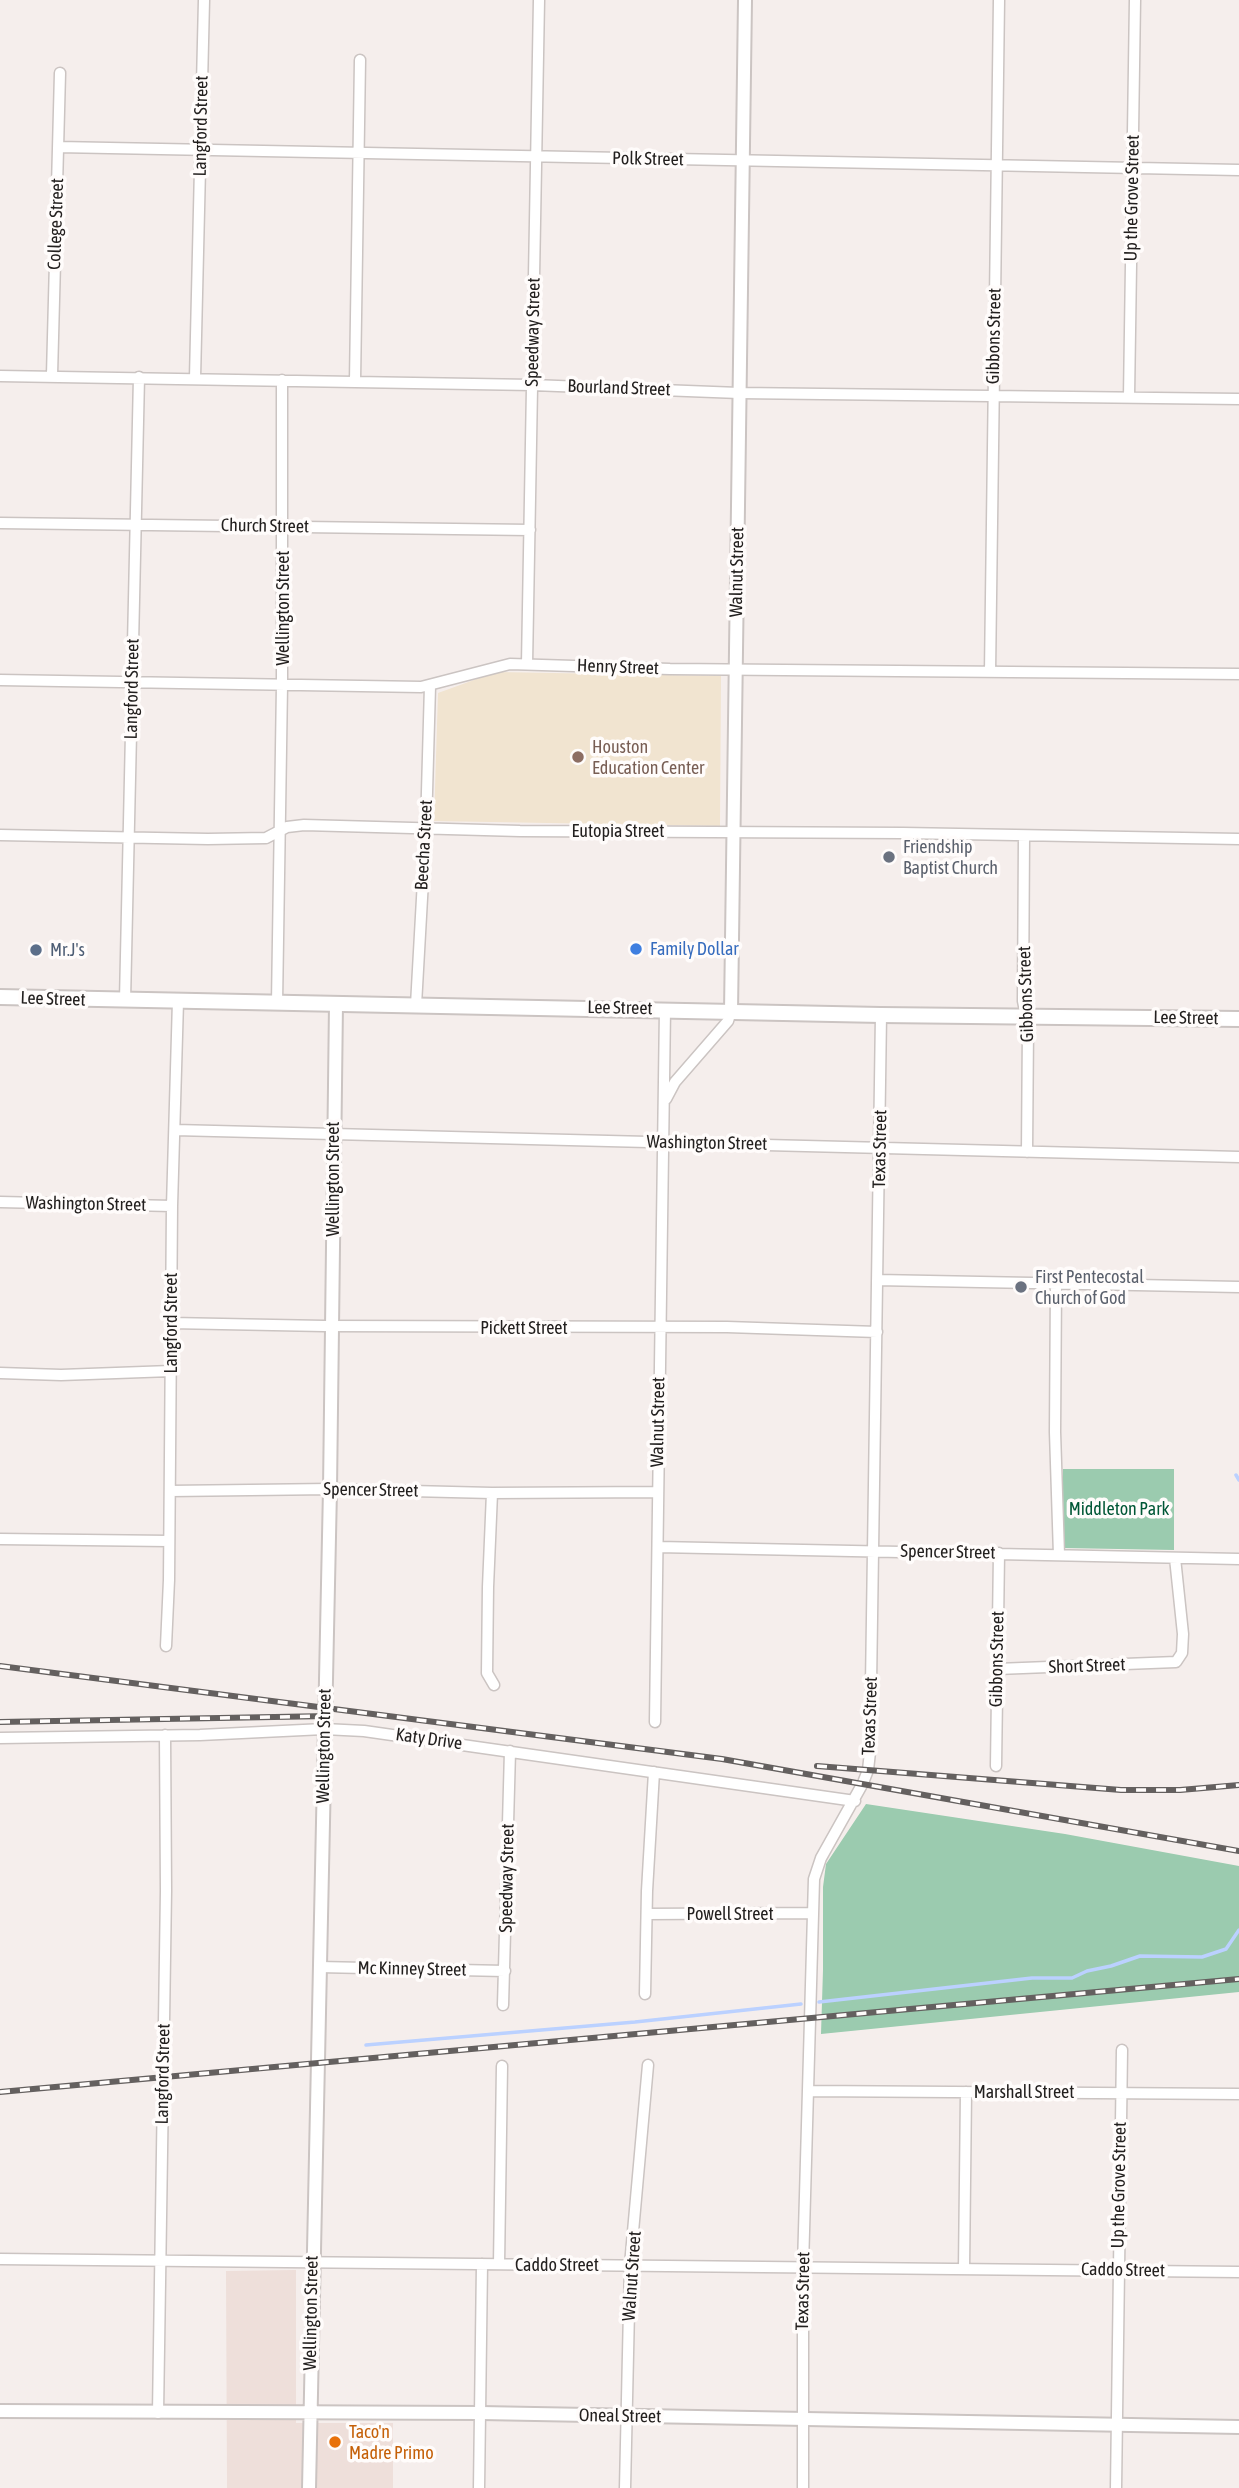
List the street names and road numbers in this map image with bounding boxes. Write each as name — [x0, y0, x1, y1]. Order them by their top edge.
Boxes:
street label: Langford Street — [189, 75, 213, 177]
street label: Up the Grove Street — [1120, 134, 1144, 262]
street label: Polk Street — [612, 148, 684, 170]
street label: College Street — [44, 178, 68, 270]
street label: Speedway Street — [521, 277, 545, 387]
street label: Gibbons Street — [982, 288, 1006, 384]
street label: Bourland Street — [567, 375, 671, 401]
street label: Church Street — [221, 514, 309, 538]
street label: Walnut Street — [725, 527, 749, 617]
street label: Wellington Street — [272, 551, 294, 665]
street label: Langford Street — [120, 638, 144, 740]
street label: Henry Street — [577, 655, 659, 679]
street label: Beecha Street — [411, 799, 437, 891]
street label: Eutopia Street — [572, 820, 664, 842]
street label: Gibbons Street — [1014, 946, 1038, 1042]
street label: Lee Street — [20, 987, 86, 1011]
street label: Lee Street — [587, 997, 653, 1019]
street label: Lee Street — [1153, 1007, 1219, 1029]
street label: Texas Street — [869, 1109, 891, 1189]
street label: Wellington Street — [322, 1122, 344, 1236]
street label: Washington Street — [646, 1131, 768, 1155]
street label: Washington Street — [25, 1192, 147, 1216]
street label: Langford Street — [160, 1272, 182, 1374]
street label: Pickett Street — [480, 1317, 568, 1339]
street label: Walnut Street — [646, 1377, 670, 1467]
street label: Spencer Street — [323, 1478, 419, 1502]
street label: Spencer Street — [900, 1540, 996, 1564]
street label: Gibbons Street — [985, 1611, 1009, 1707]
street label: Short Street — [1048, 1654, 1126, 1678]
street label: Texas Street — [858, 1676, 882, 1756]
street label: Wellington Street — [312, 1688, 336, 1804]
street label: Katy Drive — [394, 1724, 464, 1754]
street label: Speedway Street — [495, 1823, 519, 1933]
street label: Powell Street — [686, 1903, 774, 1925]
street label: Mc Kinney Street — [357, 1957, 467, 1981]
street label: Langford Street — [151, 2023, 175, 2125]
street label: Marshall Street — [974, 2081, 1074, 2103]
street label: Up the Grove Street — [1107, 2121, 1131, 2249]
street label: Walnut Street — [618, 2230, 646, 2322]
street label: Texas Street — [792, 2251, 814, 2331]
street label: Caddo Street — [515, 2254, 599, 2276]
street label: Wellington Street — [299, 2255, 323, 2371]
street label: Caddo Street — [1081, 2258, 1165, 2282]
street label: Oneal Street — [579, 2404, 661, 2428]

